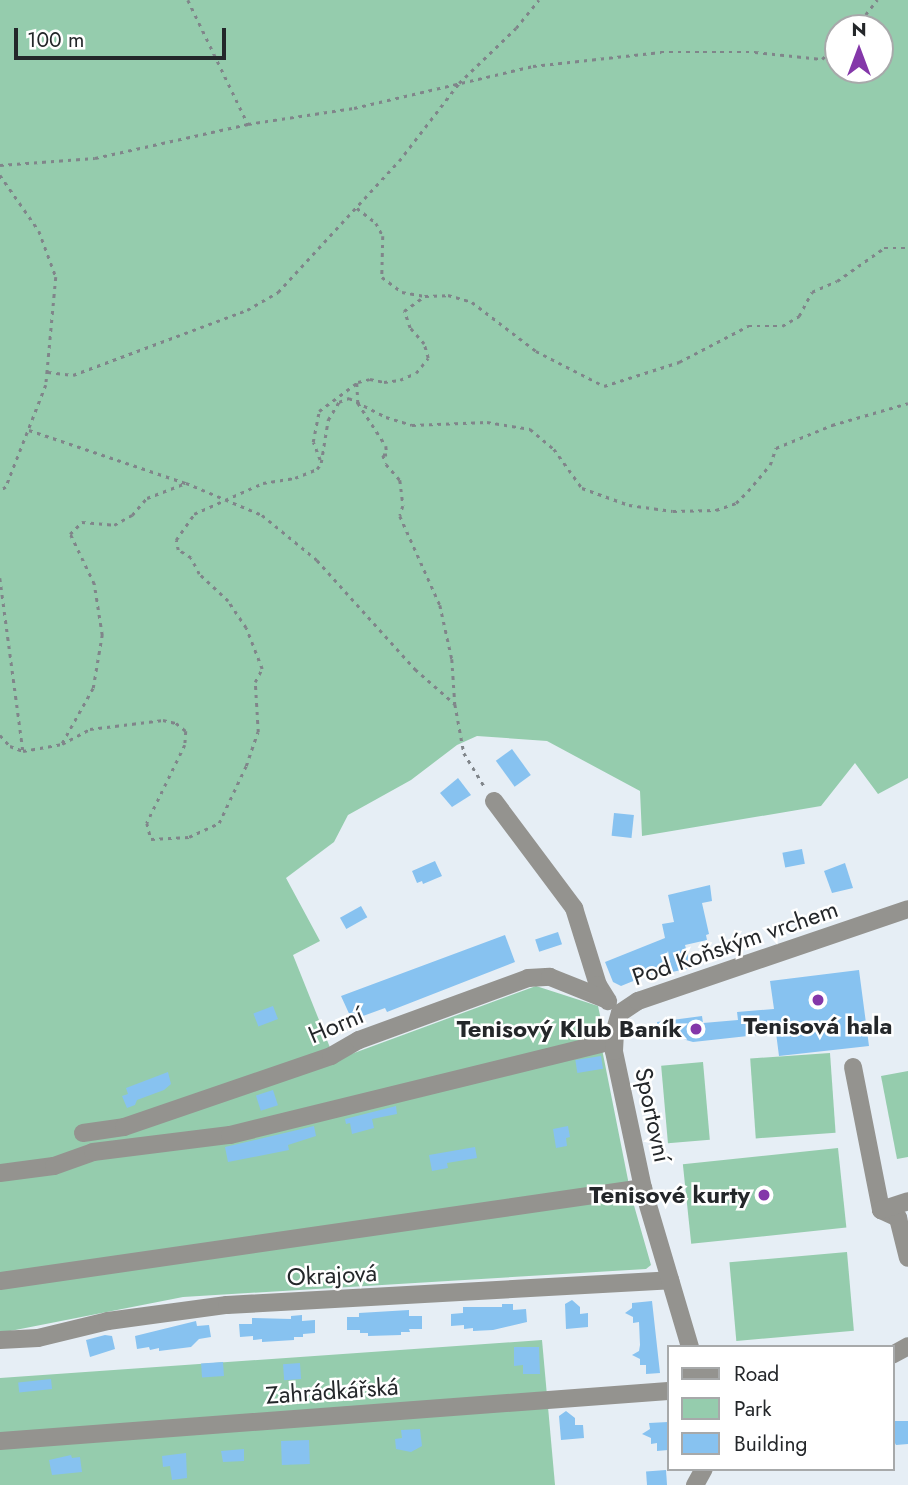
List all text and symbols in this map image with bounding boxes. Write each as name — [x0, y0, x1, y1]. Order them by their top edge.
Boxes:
scale bar — [18, 14, 229, 58]
north arrow — [824, 14, 894, 84]
text: N — [851, 16, 867, 43]
text: 100 m — [27, 25, 84, 55]
street label: Pod Koňským vrchem — [628, 894, 842, 992]
marker: Tenisová hala — [810, 992, 826, 1008]
street label: Horní — [304, 1001, 368, 1049]
place label: Tenisová hala — [744, 1012, 892, 1040]
place label: Tenisový Klub Baník — [457, 1015, 682, 1043]
marker: Tenisový Klub Baník — [688, 1021, 704, 1037]
street label: Sportovní — [629, 1065, 677, 1165]
place label: Tenisové kurty — [589, 1181, 750, 1209]
marker: Tenisové kurty — [756, 1187, 772, 1203]
street label: Okrajová — [286, 1258, 378, 1292]
legend — [666, 1345, 894, 1471]
text: Road — [734, 1359, 779, 1389]
street label: Zahrádkářská — [265, 1372, 399, 1410]
text: Park — [734, 1394, 771, 1424]
text: Building — [734, 1429, 807, 1459]

